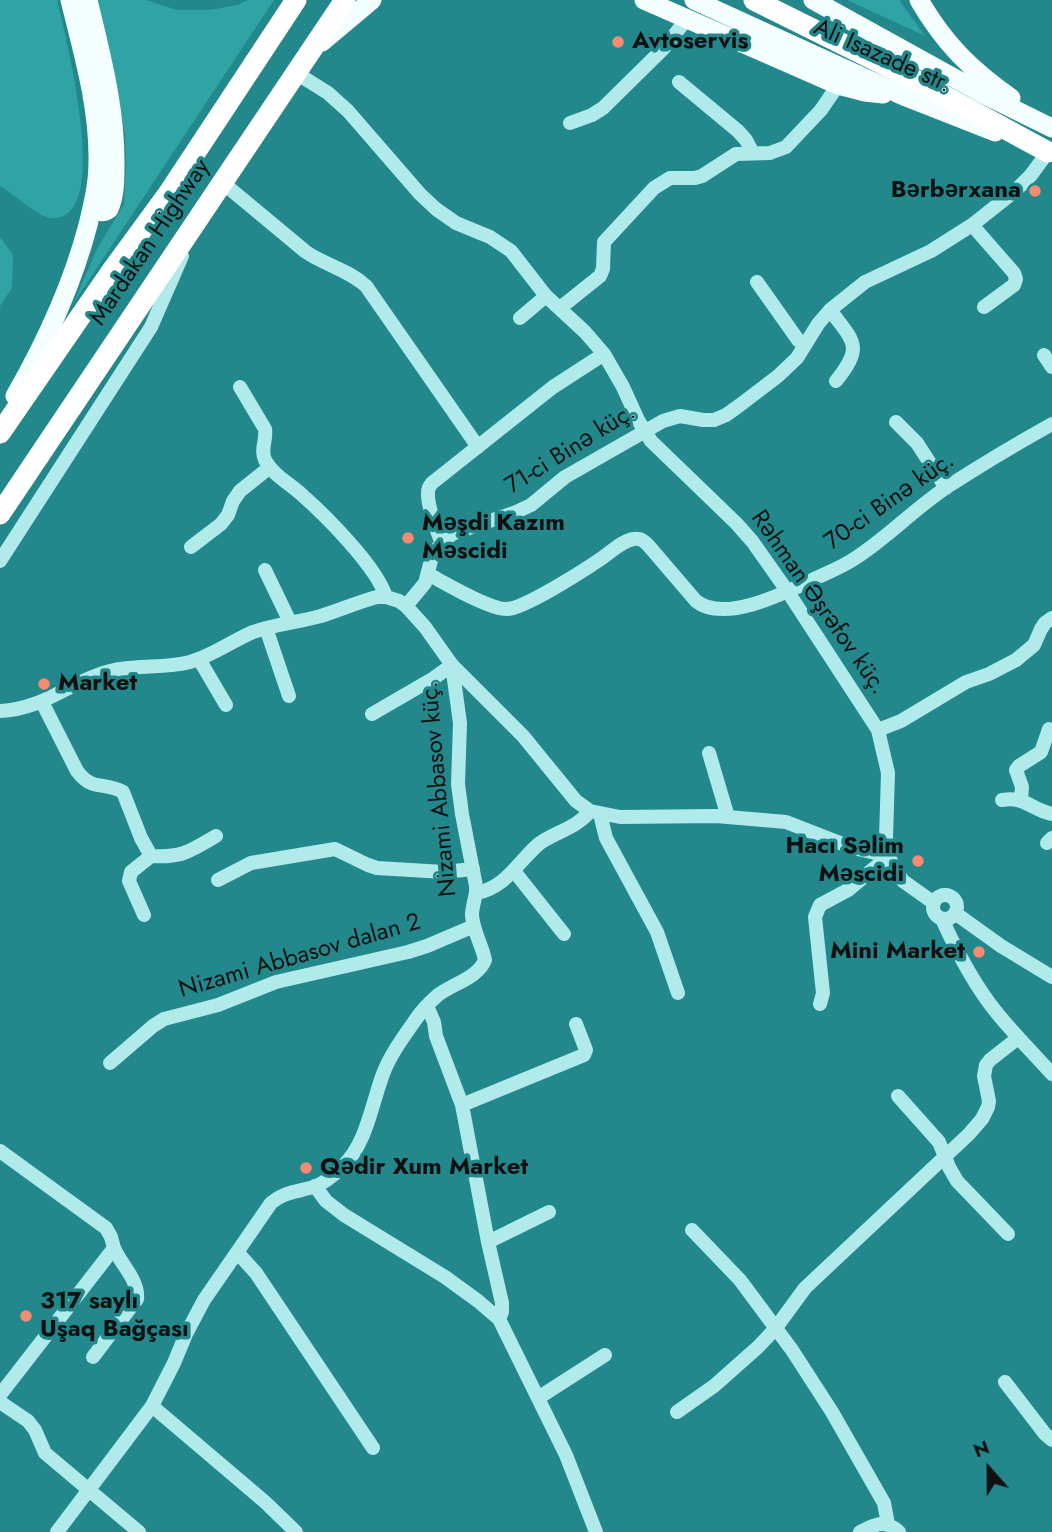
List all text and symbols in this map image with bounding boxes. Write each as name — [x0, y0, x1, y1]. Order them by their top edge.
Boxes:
street label: Ali Isazade str. — [809, 14, 955, 100]
place label: Avtoservis — [632, 28, 748, 56]
marker: Avtoservis — [610, 34, 626, 50]
street label: Mardakan Highway — [85, 154, 217, 332]
place label: Bərbərxana — [891, 177, 1021, 205]
marker: Bərbərxana — [1027, 183, 1043, 199]
street label: 71-ci Binə küç. — [501, 399, 641, 501]
street label: 70-ci Binə küç. — [820, 447, 960, 557]
street label: Rəhman Əşrəfov küç. — [744, 505, 892, 701]
place label: Məşdi Kazım Məscidi — [422, 510, 565, 566]
marker: Məşdi Kazım Məscidi — [400, 530, 416, 546]
place label: Market — [58, 670, 137, 698]
marker: Market — [36, 676, 52, 692]
street label: Nizami Abbasov küç. — [416, 680, 464, 898]
place label: Hacı Səlim Məscidi — [785, 833, 904, 889]
marker: Hacı Səlim Məscidi — [910, 853, 926, 869]
street label: Nizami Abbasov dalan 2 — [176, 909, 424, 1005]
place label: Mini Market — [830, 938, 965, 966]
marker: Mini Market — [971, 944, 987, 960]
place label: Qədir Xum Market — [320, 1154, 528, 1182]
marker: Qədir Xum Market — [298, 1160, 314, 1176]
place label: 317 saylı Uşaq Bağçası — [40, 1288, 189, 1344]
marker: 317 saylı Uşaq Bağçası — [18, 1308, 34, 1324]
north arrow — [954, 1434, 1024, 1504]
text: N — [969, 1434, 993, 1464]

